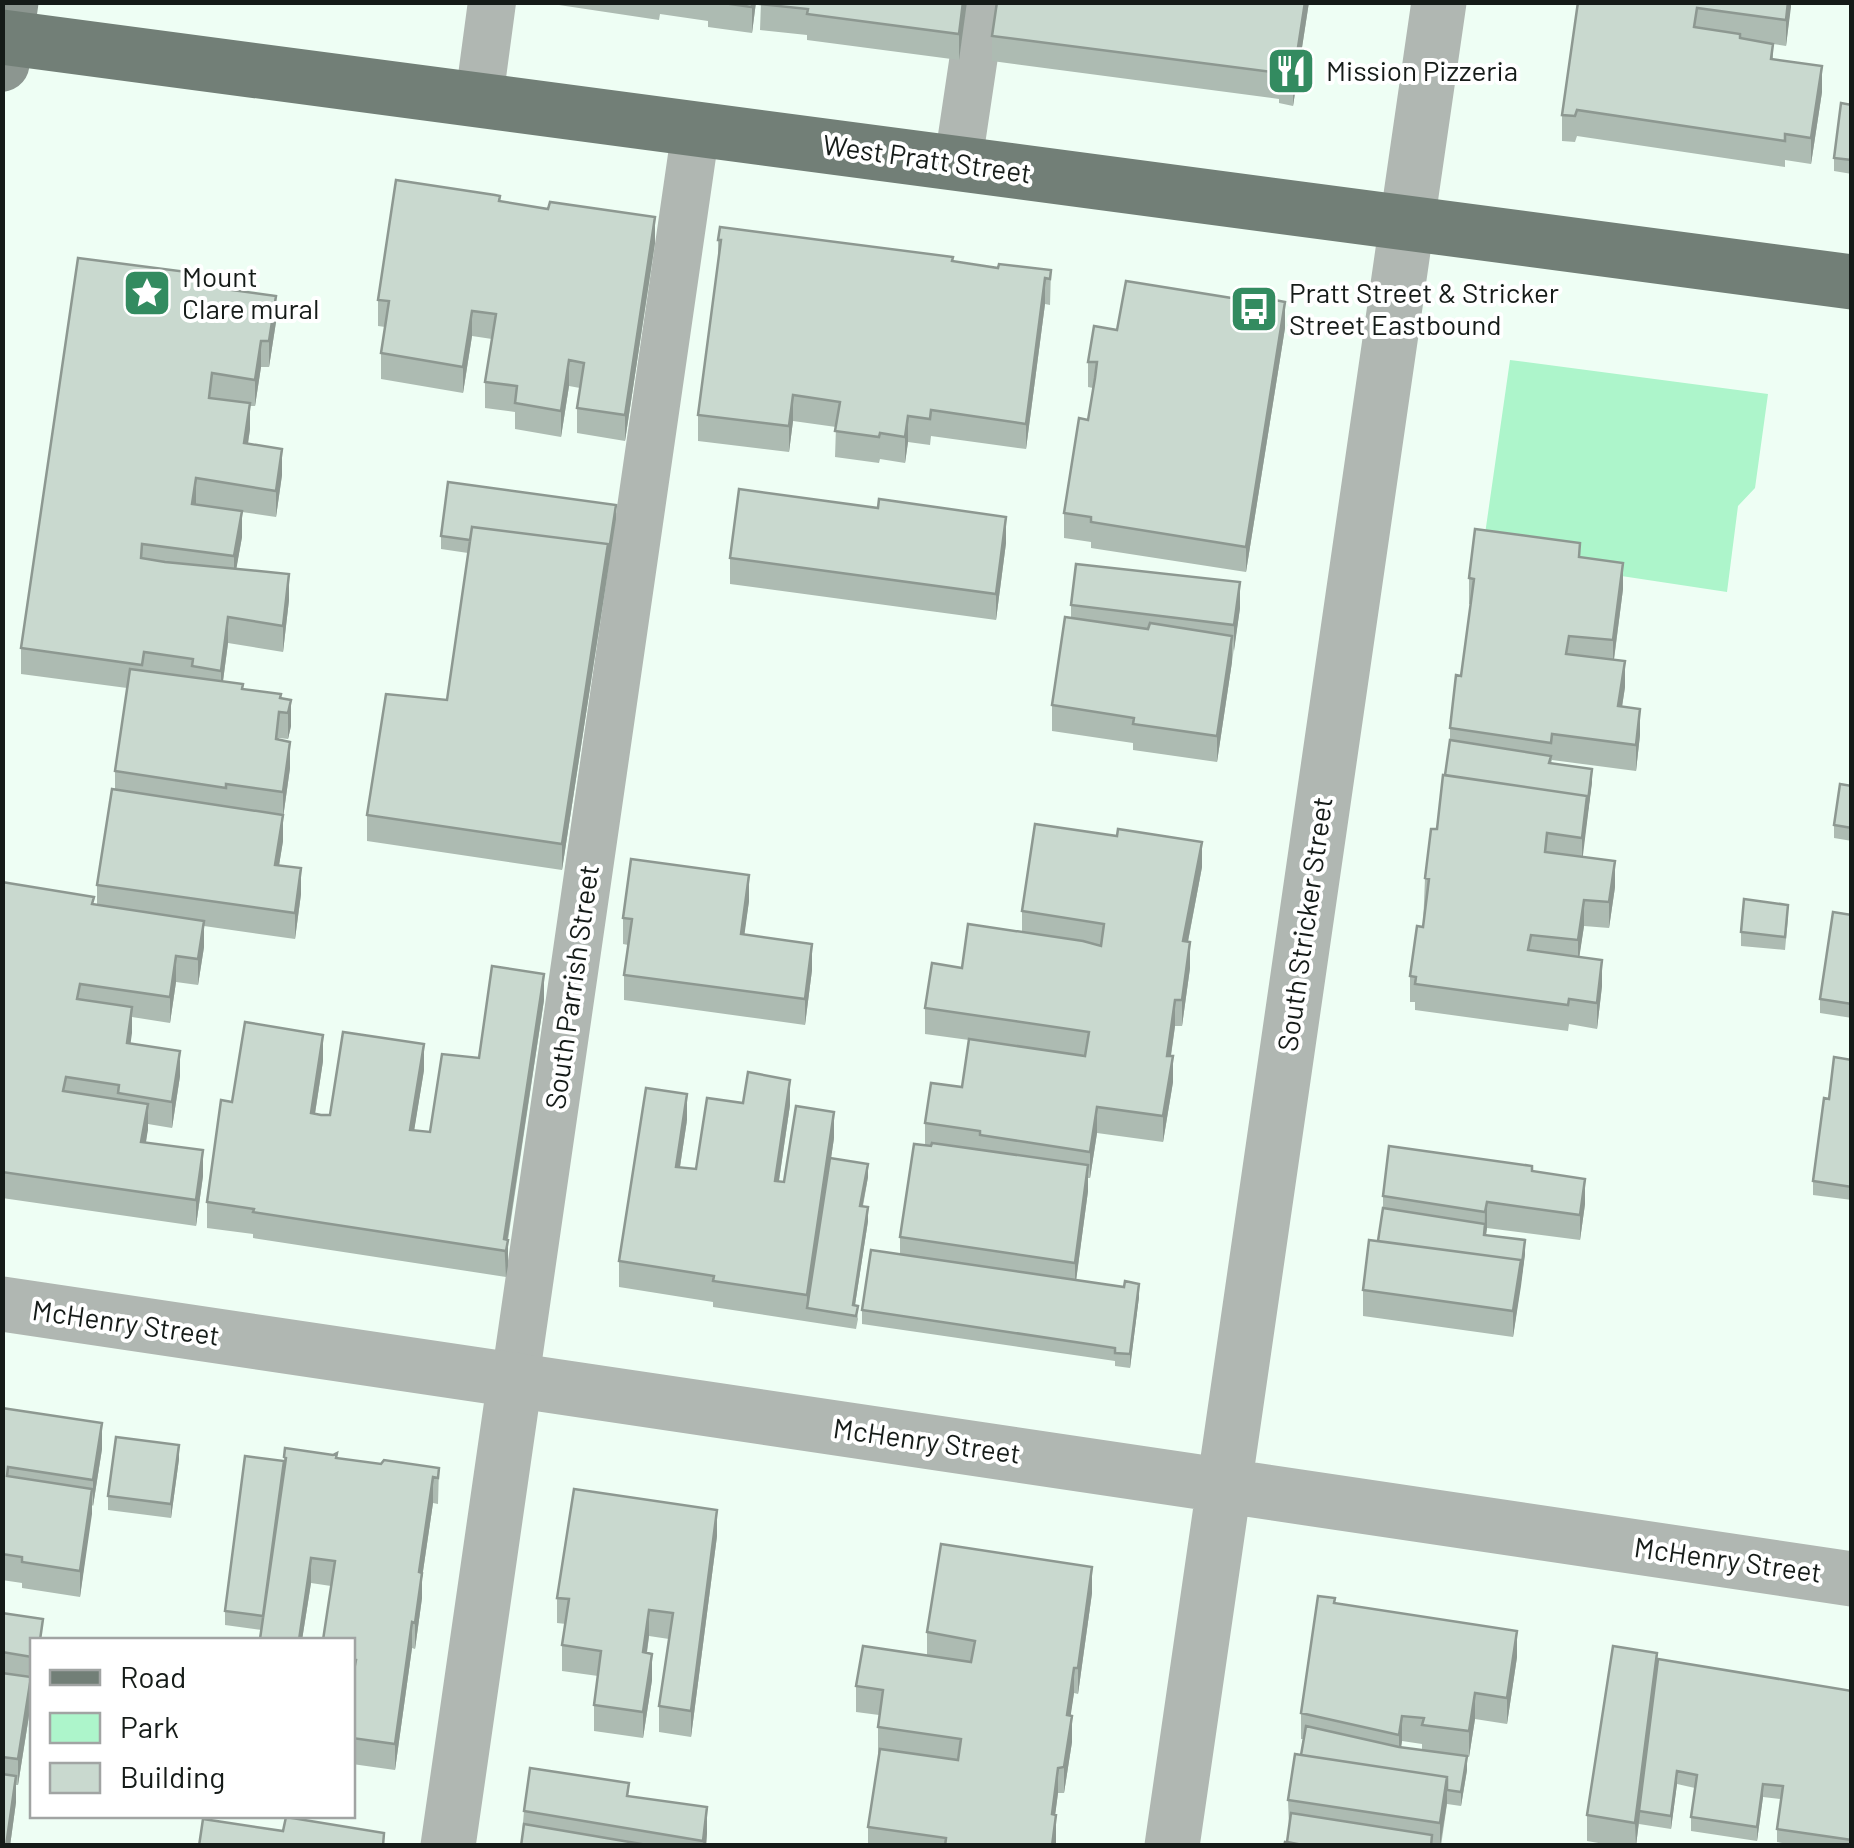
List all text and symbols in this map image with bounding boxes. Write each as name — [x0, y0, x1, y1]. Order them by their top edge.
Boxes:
restaurant icon: Mission Pizzeria — [1265, 45, 1317, 97]
place label: Mission Pizzeria — [1326, 53, 1518, 87]
street label: West Pratt Street — [821, 127, 1034, 189]
place label: Mount Clare mural — [182, 259, 319, 325]
place icon: Mount Clare mural — [121, 267, 173, 319]
place label: Pratt Street & Stricker Street Eastbound — [1289, 275, 1559, 341]
bus stop icon: Pratt Street & Stricker Street Eastbound — [1228, 283, 1280, 335]
street label: South Stricker Street — [1269, 794, 1339, 1053]
street label: South Parrish Street — [537, 862, 605, 1111]
street label: McHenry Street — [30, 1292, 222, 1352]
street label: McHenry Street — [831, 1410, 1023, 1470]
street label: McHenry Street — [1632, 1529, 1824, 1589]
legend — [30, 1638, 355, 1818]
text: Road — [120, 1658, 186, 1694]
text: Park — [120, 1708, 179, 1744]
text: Building — [120, 1758, 225, 1794]

